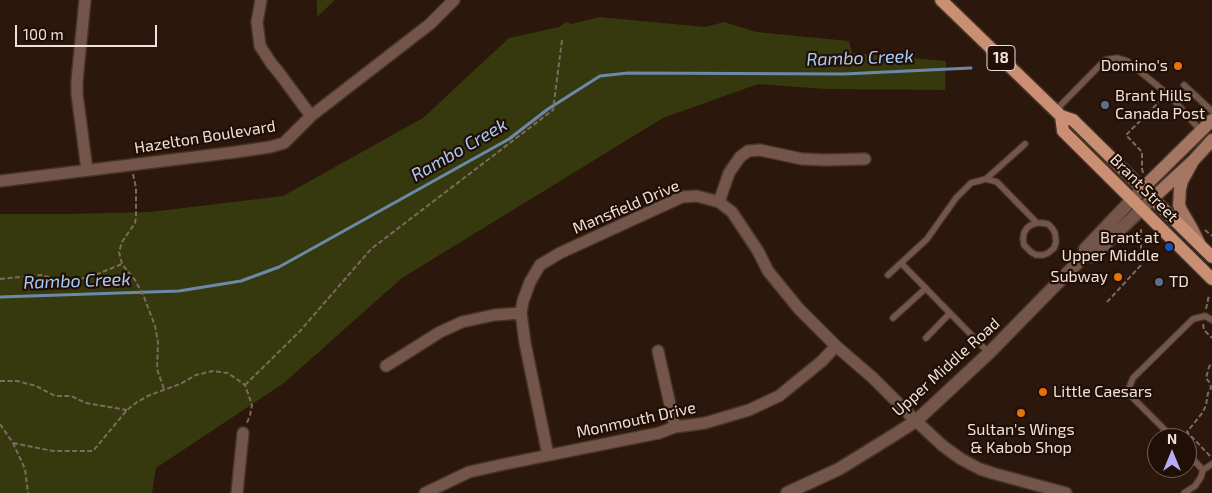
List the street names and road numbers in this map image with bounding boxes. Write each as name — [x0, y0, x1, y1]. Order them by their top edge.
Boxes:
road number: 18 — [987, 46, 1015, 70]
street label: Hazelton Boulevard — [133, 116, 277, 158]
street label: Brant Street — [1106, 150, 1182, 226]
street label: Mansfield Drive — [570, 176, 682, 238]
street label: Upper Middle Road — [888, 314, 1004, 420]
street label: Monmouth Drive — [575, 398, 697, 442]

